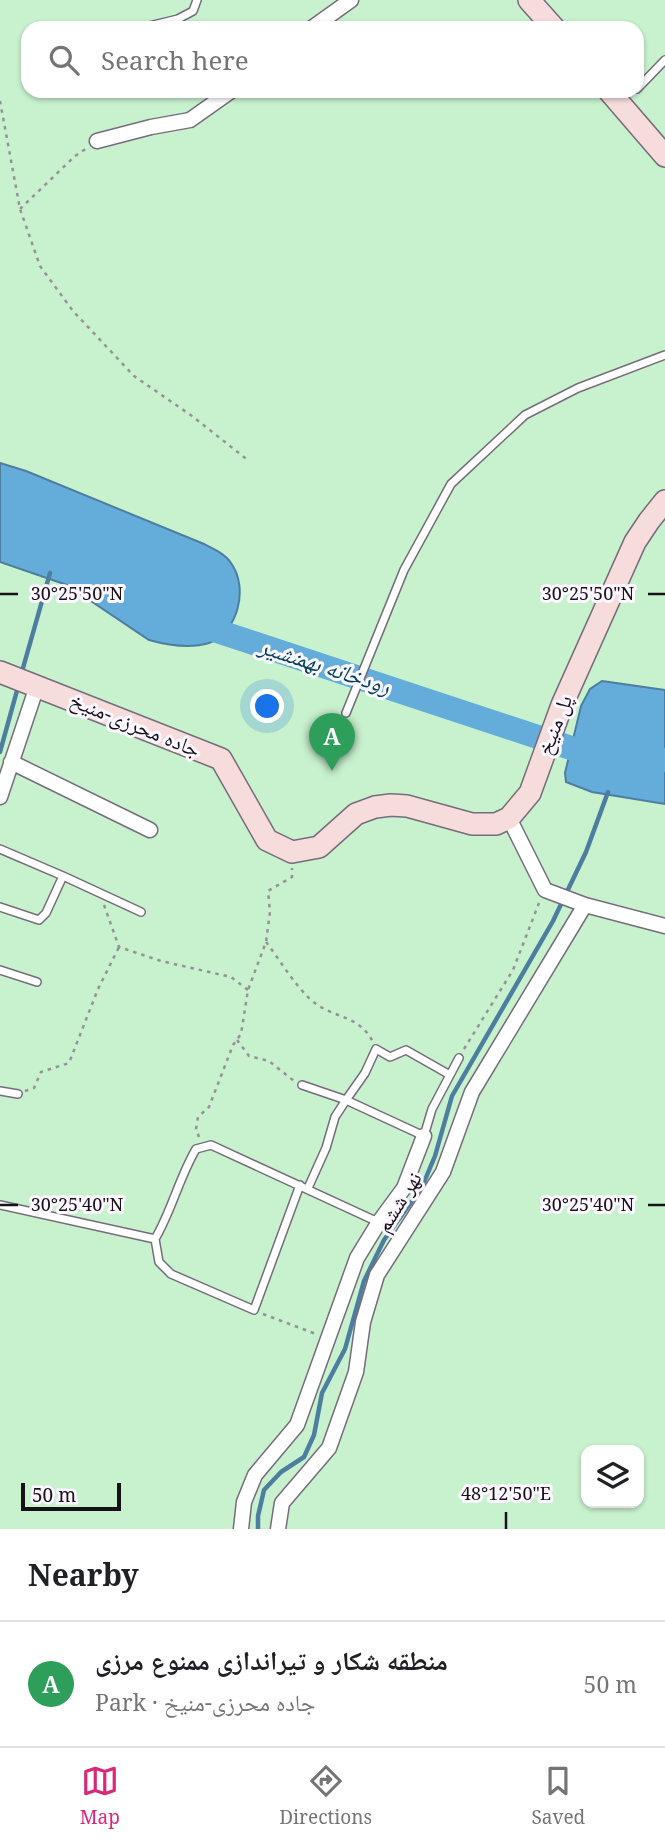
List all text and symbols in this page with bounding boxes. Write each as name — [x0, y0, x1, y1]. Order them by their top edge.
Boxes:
search box — [21, 21, 644, 98]
icon: search — [45, 41, 83, 79]
text: Search here — [101, 42, 249, 78]
text: 30°25'50"N — [31, 581, 124, 605]
text: 30°25'50"N — [542, 581, 635, 605]
water label: رودخانه بهمنشیر — [254, 628, 395, 701]
street label: جاده محرزی-منیخ — [66, 685, 205, 763]
your location — [250, 689, 284, 723]
street label: پل منیخ — [530, 691, 578, 759]
pin: A — [309, 713, 355, 771]
street label: نهر ششم — [369, 1166, 429, 1238]
text: 30°25'40"N — [31, 1192, 124, 1216]
text: 30°25'40"N — [542, 1192, 635, 1216]
map controls — [581, 1445, 644, 1508]
button: layers — [581, 1445, 644, 1508]
scale bar — [21, 1480, 121, 1512]
text: 48°12'50"E — [461, 1481, 551, 1505]
text: 50 m — [32, 1482, 76, 1508]
text: Nearby — [28, 1554, 139, 1595]
text: منطقه شکار و تیراندازی ممنوع مرزی — [95, 1642, 448, 1678]
text: A — [42, 1668, 60, 1700]
text: 50 m — [584, 1668, 637, 1700]
text: Park · جاده محرزی-منیخ — [95, 1686, 315, 1718]
tab: Map — [80, 1762, 120, 1830]
tab: Directions — [279, 1762, 372, 1830]
tab: Saved — [531, 1762, 585, 1830]

